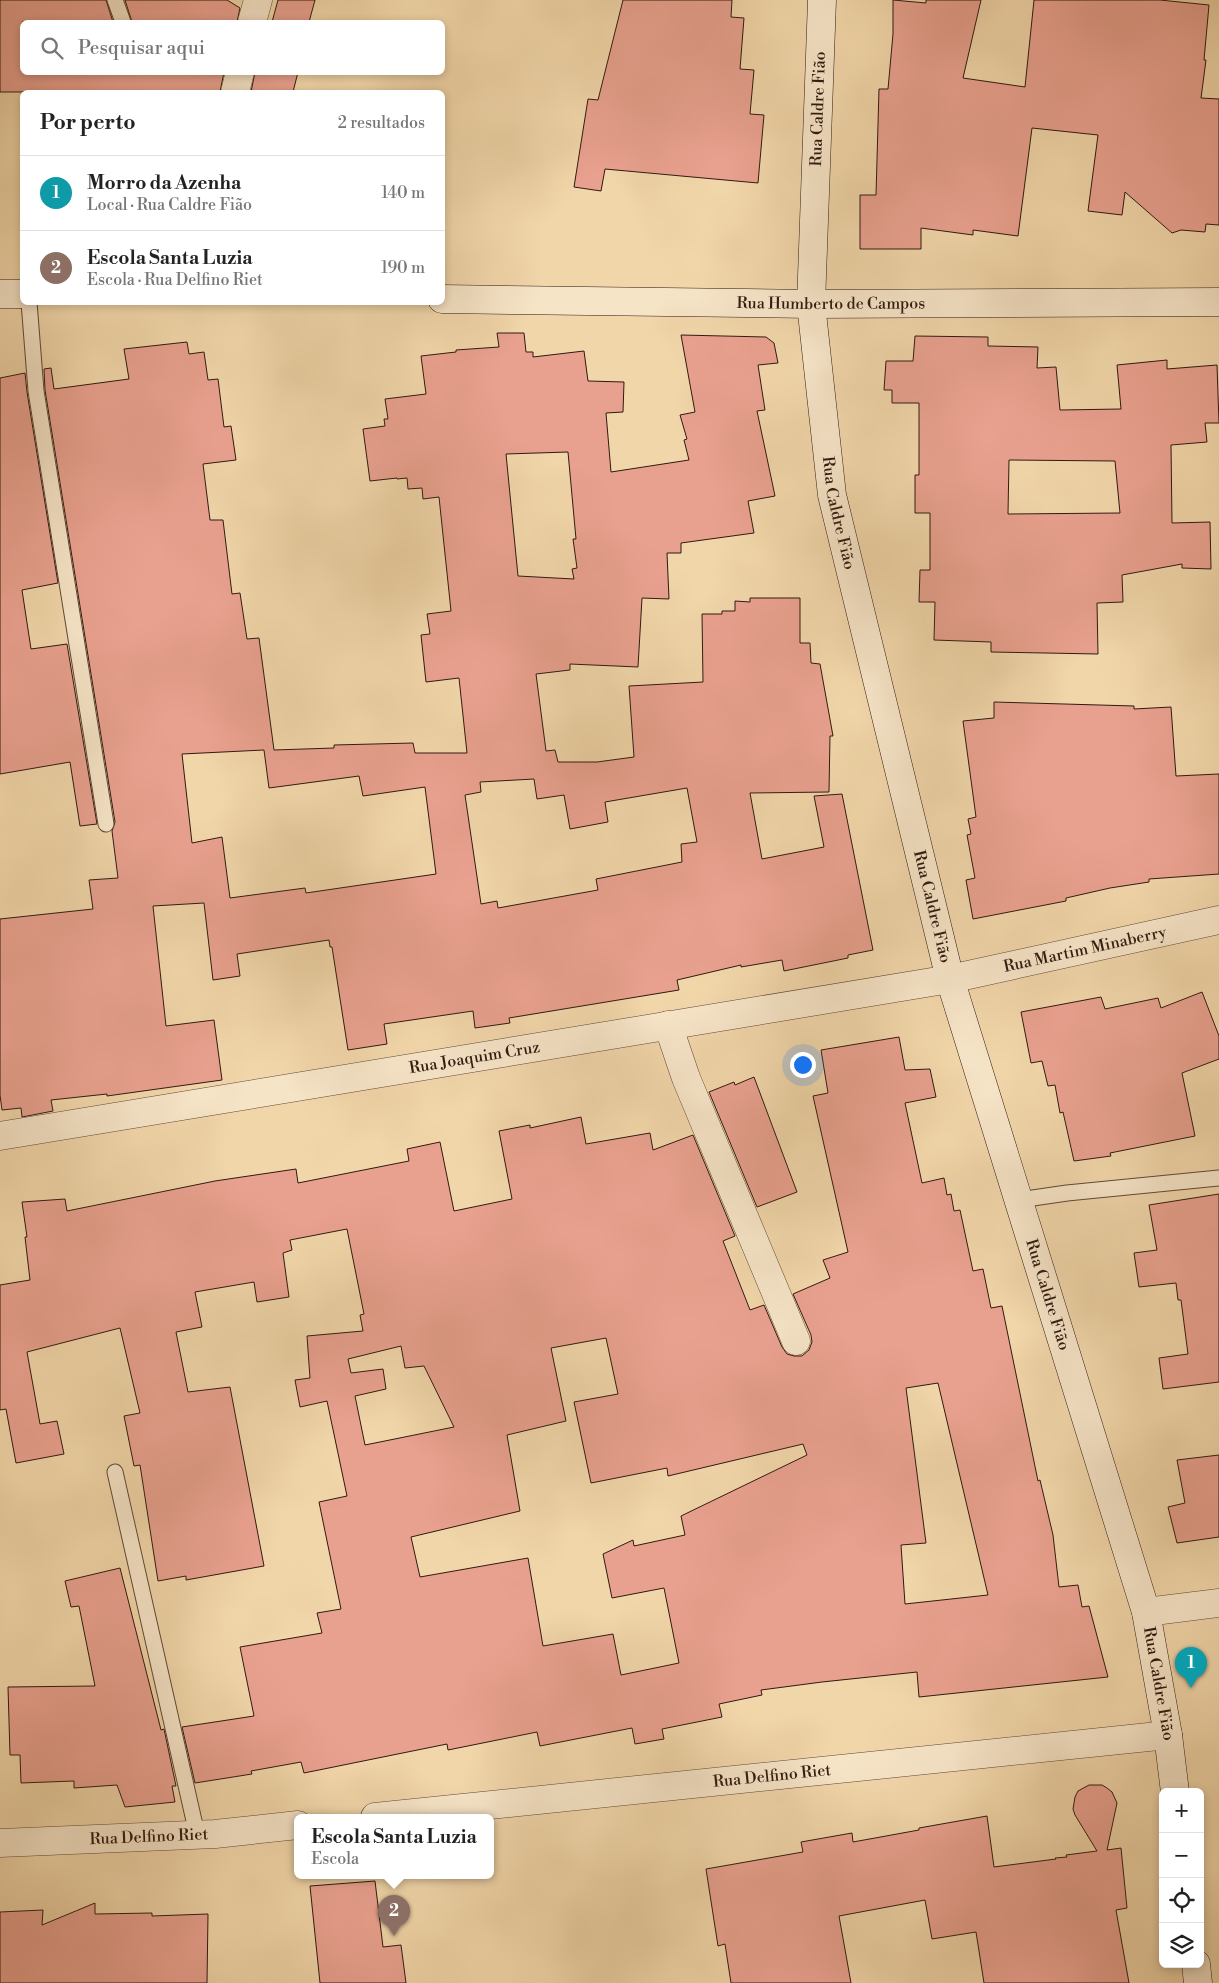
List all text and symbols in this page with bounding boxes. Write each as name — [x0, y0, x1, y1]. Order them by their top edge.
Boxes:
search box — [20, 20, 445, 75]
icon: search — [38, 34, 66, 62]
text: Pesquisar aqui — [78, 36, 205, 60]
street label: Rua Caldre Fião — [806, 51, 830, 167]
text: Por perto — [40, 110, 136, 136]
text: 2 resultados — [338, 113, 425, 133]
text: Morro da Azenha — [87, 171, 241, 195]
text: 1 — [52, 183, 60, 203]
text: 140 m — [381, 183, 425, 203]
text: Local · Rua Caldre Fião — [87, 195, 252, 215]
text: Escola Santa Luzia — [87, 246, 253, 270]
text: 2 — [51, 258, 61, 278]
text: 190 m — [381, 258, 425, 278]
text: Escola · Rua Delfino Riet — [87, 270, 263, 290]
street label: Rua Humberto de Campos — [736, 293, 925, 314]
street label: Rua Caldre Fião — [818, 455, 860, 572]
street label: Rua Caldre Fião — [909, 848, 956, 965]
street label: Rua Martim Minaberry — [1002, 922, 1169, 977]
street label: Rua Joaquim Cruz — [408, 1037, 541, 1078]
your location — [790, 1052, 816, 1078]
street label: Rua Caldre Fião — [1021, 1237, 1074, 1353]
street label: Rua Caldre Fião — [1139, 1625, 1179, 1742]
pin: 1 — [1175, 1647, 1207, 1688]
street label: Rua Delfino Riet — [712, 1760, 832, 1792]
map controls — [1159, 1788, 1204, 1968]
button: + — [1159, 1788, 1204, 1833]
popup — [294, 1814, 494, 1879]
street label: Rua Delfino Riet — [89, 1824, 209, 1849]
text: Escola Santa Luzia — [311, 1825, 477, 1849]
button: − — [1159, 1833, 1204, 1878]
text: Escola — [311, 1849, 359, 1869]
button: locate — [1159, 1878, 1204, 1923]
pin: 2 — [378, 1895, 410, 1936]
button: layers — [1159, 1923, 1204, 1968]

